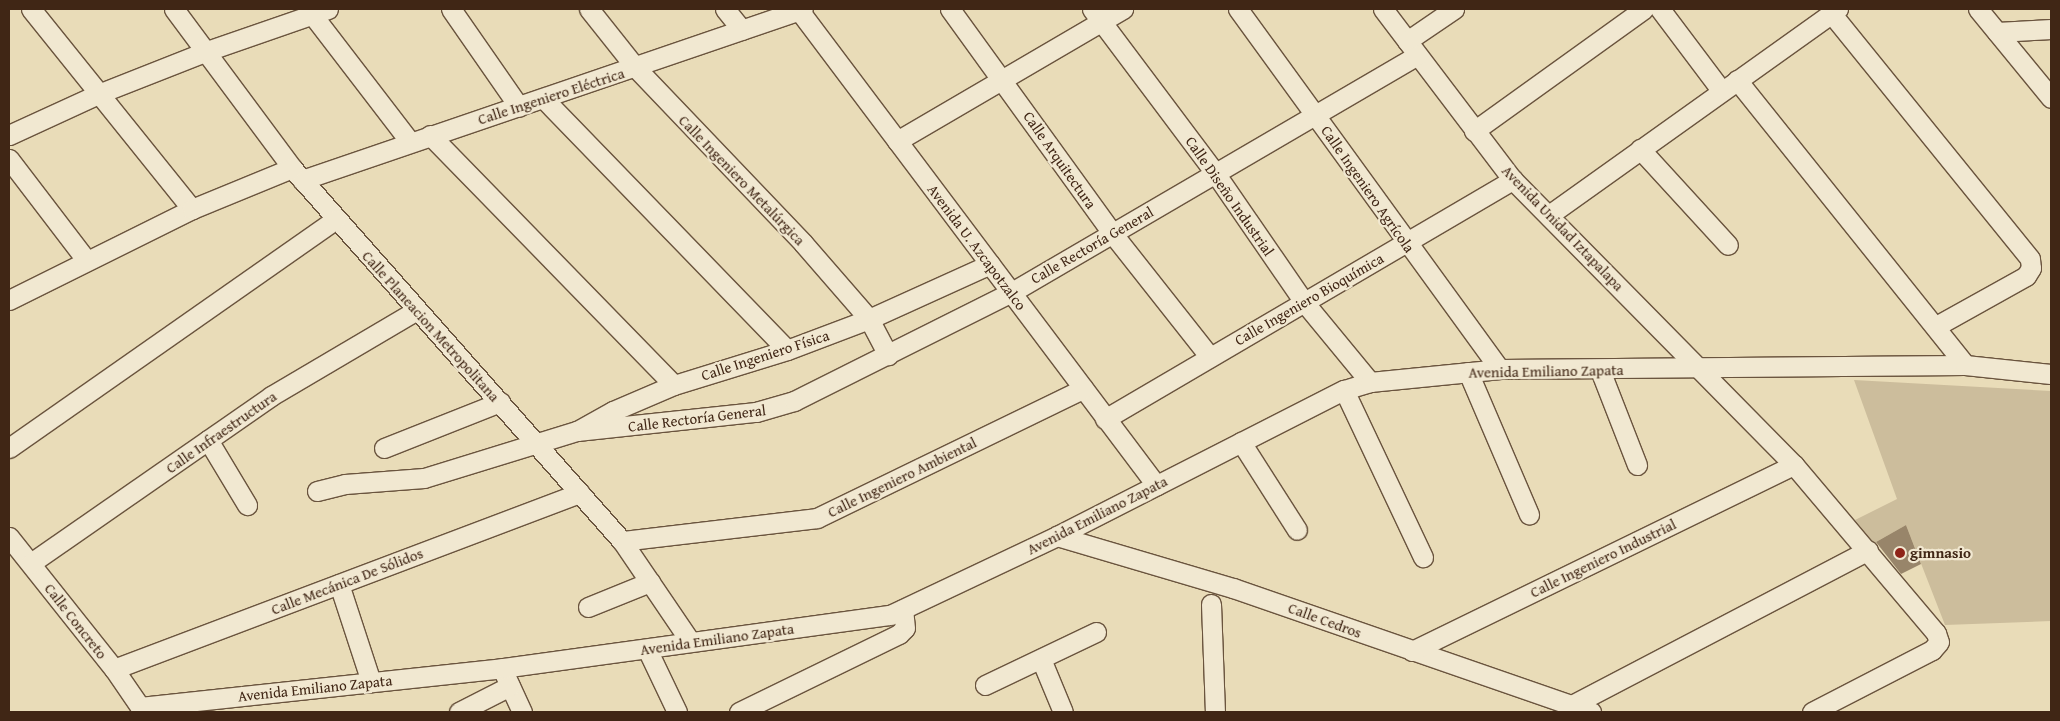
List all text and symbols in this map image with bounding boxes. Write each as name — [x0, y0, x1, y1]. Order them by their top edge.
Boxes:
street label: Calle Ingeniero Eléctrica — [475, 64, 627, 128]
street label: Calle Arquitectura — [1020, 108, 1100, 212]
street label: Calle Ingeniero Metalúrgica — [675, 111, 809, 249]
street label: Calle Ingeniero Agrícola — [1317, 122, 1419, 256]
street label: Calle Diseño Industrial — [1182, 133, 1278, 259]
street label: Avenida Unidad Iztapalapa — [1498, 161, 1628, 295]
street label: Avenida U. Azcapotzalco — [924, 180, 1030, 314]
street label: Calle Rectoría General — [1027, 203, 1157, 287]
street label: Calle Planeacion Metropolitana — [359, 247, 503, 405]
street label: Calle Ingeniero Bioquímica — [1231, 249, 1387, 349]
street label: Calle Ingeniero Física — [699, 326, 831, 384]
street label: Avenida Emiliano Zapata — [1468, 361, 1624, 381]
street label: Calle Infraestructura — [162, 387, 280, 477]
street label: Calle Rectoría General — [627, 401, 767, 435]
street label: Calle Ingeniero Ambiental — [825, 433, 979, 521]
street label: Avenida Emiliano Zapata — [1024, 472, 1170, 558]
street label: Calle Ingeniero Industrial — [1527, 515, 1679, 601]
street label: Calle Mecánica De Sólidos — [269, 544, 425, 618]
place label: gimnasio — [1910, 544, 1971, 562]
marker: gimnasio — [1894, 547, 1906, 559]
street label: Calle Concreto — [41, 580, 111, 662]
street label: Calle Cedros — [1286, 598, 1364, 642]
street label: Avenida Emiliano Zapata — [639, 619, 795, 659]
street label: Avenida Emiliano Zapata — [237, 671, 393, 705]

